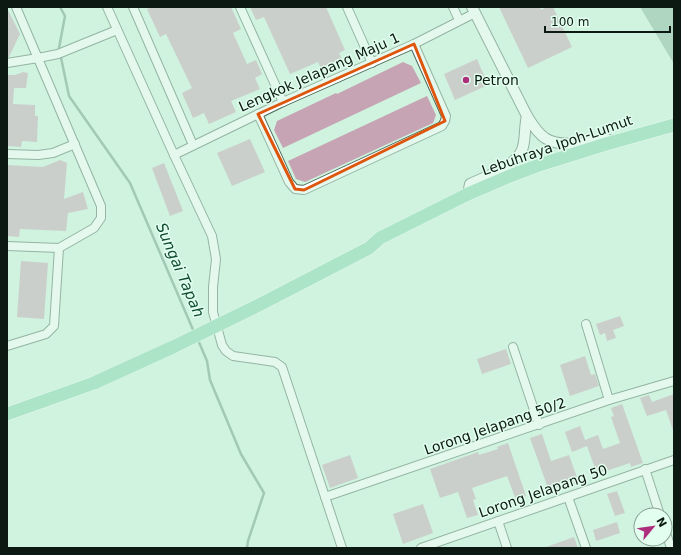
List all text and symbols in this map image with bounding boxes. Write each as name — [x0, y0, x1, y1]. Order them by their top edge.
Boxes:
scale bar — [545, 8, 670, 34]
text: 100 m — [551, 15, 589, 29]
street label: Lengkok Jelapang Maju 1 — [236, 29, 402, 115]
place label: Petron — [474, 72, 519, 88]
marker: Petron — [461, 75, 471, 85]
street label: Lebuhraya Ipoh-Lumut — [480, 111, 635, 178]
water label: Sungai Tapah — [152, 220, 208, 320]
street label: Lorong Jelapang 50/2 — [422, 394, 568, 458]
street label: Lorong Jelapang 50 — [477, 461, 609, 521]
north arrow — [633, 507, 673, 547]
text: N — [653, 515, 669, 530]

